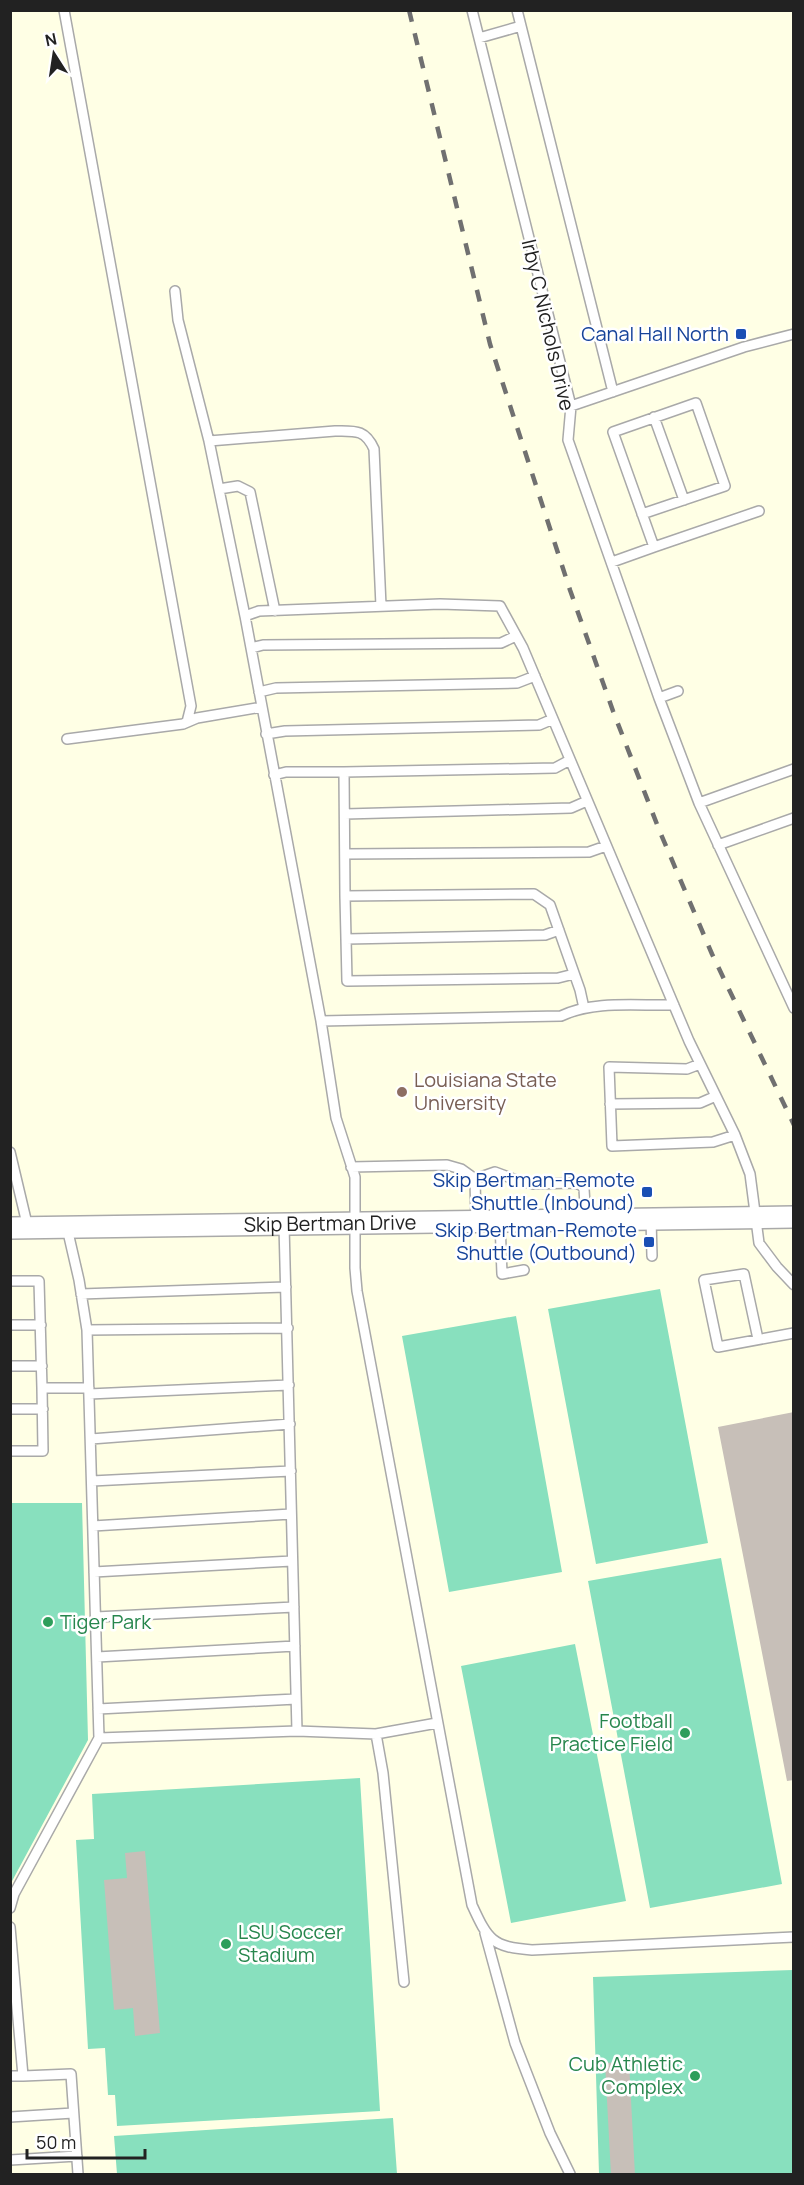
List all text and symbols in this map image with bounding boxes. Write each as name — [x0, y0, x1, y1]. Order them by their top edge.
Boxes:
north arrow — [24, 24, 84, 84]
text: N — [43, 27, 59, 51]
street label: Irby C Nichols Drive — [516, 237, 581, 413]
place label: Canal Hall North — [581, 320, 729, 347]
marker: Canal Hall North — [734, 327, 748, 341]
place label: Louisiana State University — [414, 1066, 557, 1116]
marker: Louisiana State University — [395, 1085, 409, 1099]
place label: Skip Bertman-Remote Shuttle (Inbound) — [433, 1166, 635, 1216]
marker: Skip Bertman-Remote Shuttle (Inbound) — [640, 1185, 654, 1199]
street label: Skip Bertman Drive — [243, 1208, 417, 1238]
place label: Skip Bertman-Remote Shuttle (Outbound) — [435, 1216, 637, 1266]
marker: Skip Bertman-Remote Shuttle (Outbound) — [642, 1235, 656, 1249]
place label: Tiger Park — [60, 1608, 152, 1635]
marker: Tiger Park — [41, 1615, 55, 1629]
place label: Football Practice Field — [550, 1707, 673, 1757]
marker: Football Practice Field — [678, 1726, 692, 1740]
place label: LSU Soccer Stadium — [238, 1918, 343, 1968]
marker: LSU Soccer Stadium — [219, 1937, 233, 1951]
place label: Cub Athletic Complex — [569, 2050, 683, 2100]
marker: Cub Athletic Complex — [688, 2069, 702, 2083]
scale bar — [27, 2122, 146, 2160]
text: 50 m — [36, 2130, 76, 2154]

